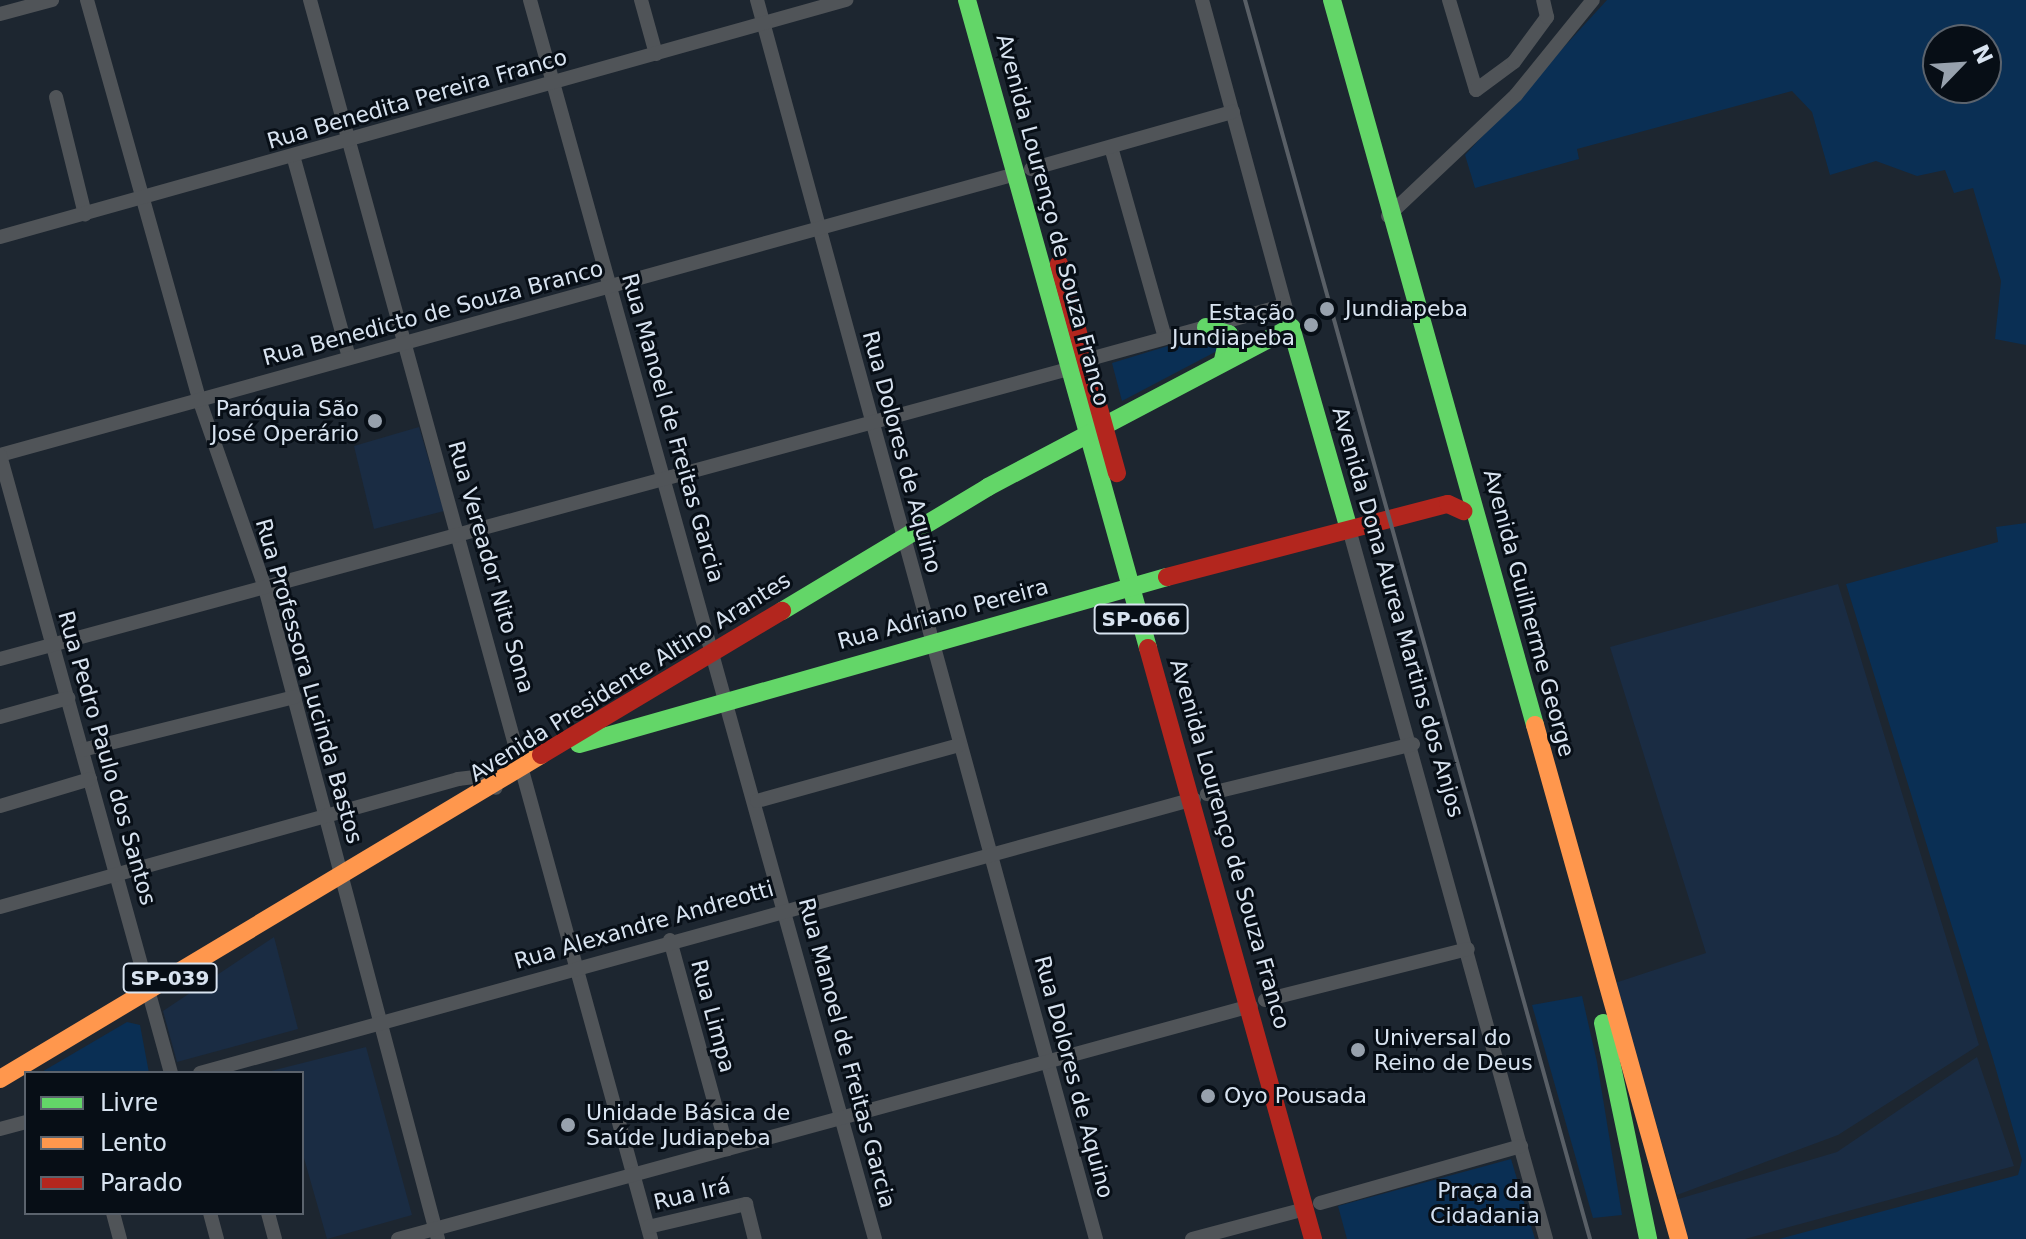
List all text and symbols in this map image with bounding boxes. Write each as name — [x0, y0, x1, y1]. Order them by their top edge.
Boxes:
north arrow — [1922, 24, 2002, 104]
street label: Avenida Lourenço de Souza Franco — [991, 31, 1115, 409]
text: N — [1967, 41, 1998, 68]
street label: Rua Benedita Pereira Franco — [264, 43, 570, 155]
street label: Rua Benedicto de Souza Branco — [260, 255, 606, 371]
street label: Rua Manoel de Freitas Garcia — [616, 270, 730, 586]
place label: Jundiapeba — [1345, 296, 1468, 322]
marker: Jundiapeba — [1316, 298, 1338, 320]
place label: Estação Jundiapeba — [1172, 299, 1295, 350]
marker: Estação Jundiapeba — [1302, 316, 1320, 334]
street label: Rua Dolores de Aquino — [857, 328, 947, 576]
place label: Paróquia São José Operário — [211, 395, 359, 446]
street label: Avenida Dona Aurea Martins dos Anjos — [1327, 404, 1469, 820]
marker: Paróquia São José Operário — [366, 412, 384, 430]
street label: Rua Vereador Nito Sona — [442, 438, 540, 696]
street label: Avenida Guilherme George — [1478, 466, 1580, 760]
street label: Rua Professora Lucinda Bastos — [250, 515, 368, 847]
street label: Avenida Presidente Altino Arantes — [465, 567, 795, 787]
street label: Rua Adriano Pereira — [835, 573, 1051, 655]
road number: SP-066 — [1093, 603, 1189, 635]
street label: Rua Pedro Paulo dos Santos — [52, 608, 162, 908]
street label: Avenida Lourenço de Souza Franco — [1164, 656, 1296, 1032]
street label: Rua Alexandre Andreotti — [511, 875, 777, 975]
street label: Rua Manoel de Freitas Garcia — [793, 895, 901, 1211]
street label: Rua Dolores de Aquino — [1029, 953, 1119, 1201]
street label: Rua Limpa — [685, 957, 741, 1075]
road number: SP-039 — [122, 962, 218, 994]
place label: Universal do Reino de Deus — [1374, 1024, 1533, 1076]
marker: Universal do Reino de Deus — [1349, 1041, 1367, 1059]
legend — [24, 1071, 304, 1215]
place label: Oyo Pousada — [1224, 1083, 1367, 1109]
marker: Oyo Pousada — [1199, 1087, 1217, 1105]
text: Livre — [100, 1089, 158, 1117]
place label: Unidade Básica de Saúde Judiapeba — [586, 1099, 790, 1150]
marker: Unidade Básica de Saúde Judiapeba — [557, 1114, 579, 1136]
text: Lento — [100, 1129, 167, 1157]
text: Parado — [100, 1169, 183, 1197]
street label: Rua Irá — [651, 1172, 733, 1216]
park label: Praça da Cidadania — [1430, 1177, 1540, 1228]

